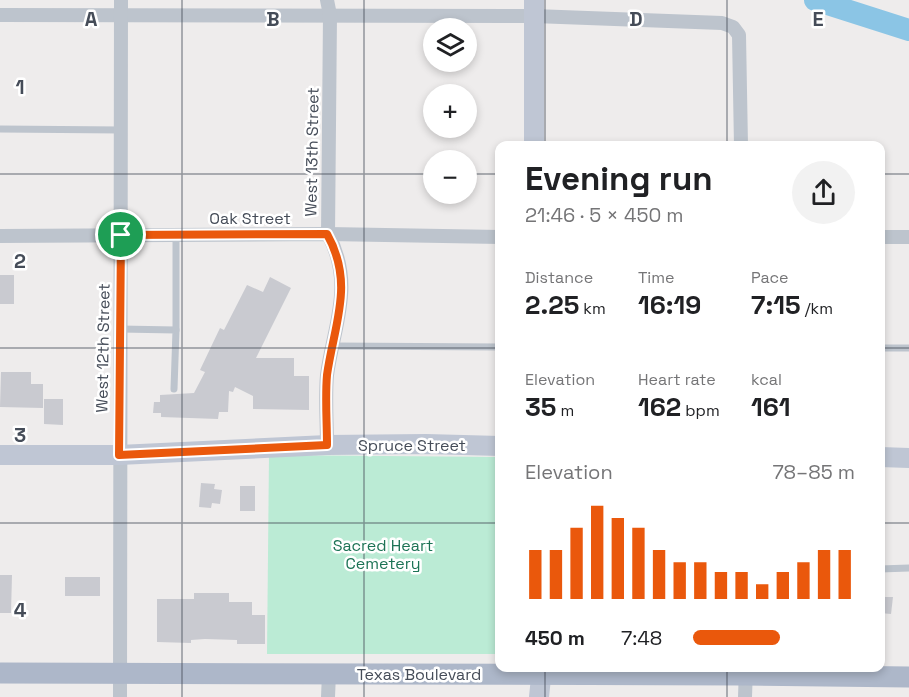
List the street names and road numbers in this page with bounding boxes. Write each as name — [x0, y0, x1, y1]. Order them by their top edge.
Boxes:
street label: West 13th Street — [300, 87, 324, 217]
street label: Oak Street — [209, 208, 291, 229]
street label: West 12th Street — [91, 283, 115, 413]
street label: Spruce Street — [358, 435, 466, 456]
street label: Texas Boulevard — [357, 664, 481, 685]

